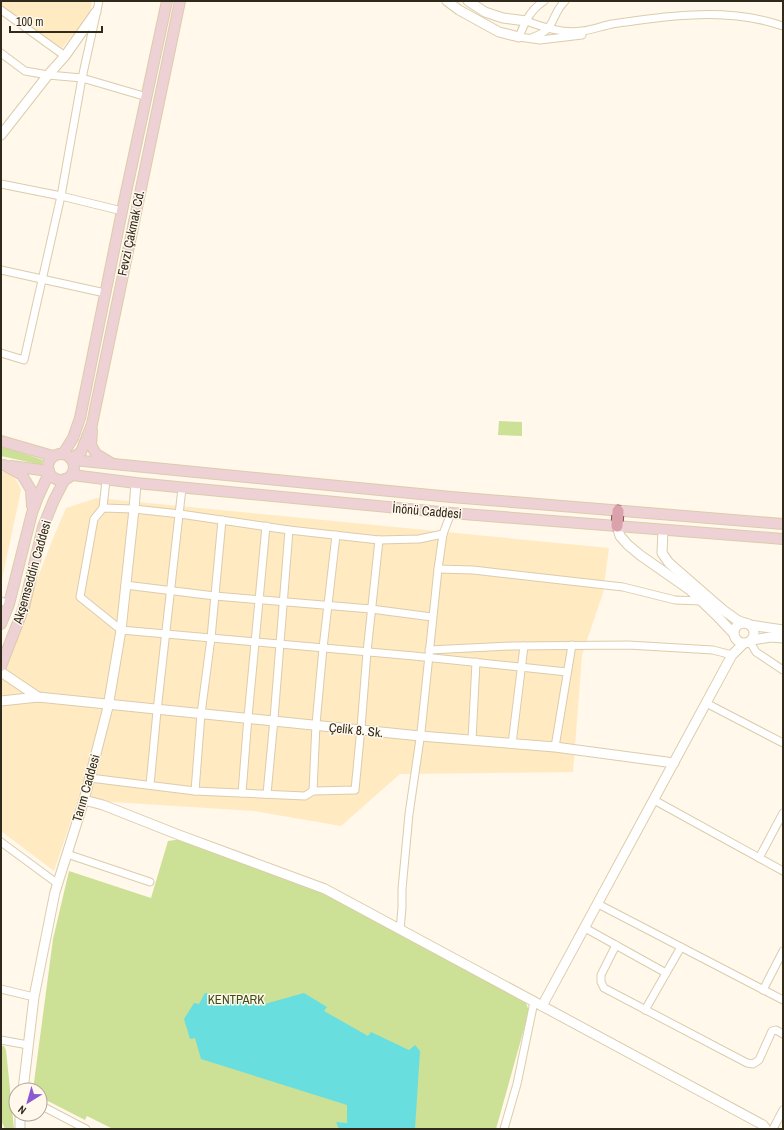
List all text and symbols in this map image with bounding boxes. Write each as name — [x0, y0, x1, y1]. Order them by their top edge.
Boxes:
scale bar — [10, 8, 102, 34]
text: 100 m — [16, 14, 43, 30]
street label: Fevzi Çakmak Cd. — [114, 189, 148, 277]
street label: İnönü Caddesi — [392, 500, 462, 522]
street label: Akşemseddin Caddesi — [9, 518, 55, 627]
street label: Çelik 8. Sk. — [328, 719, 384, 741]
street label: Tarım Caddesi — [68, 752, 104, 824]
park label: KENTPARK — [208, 991, 264, 1008]
north arrow — [8, 1082, 48, 1122]
text: N — [15, 1102, 29, 1118]

